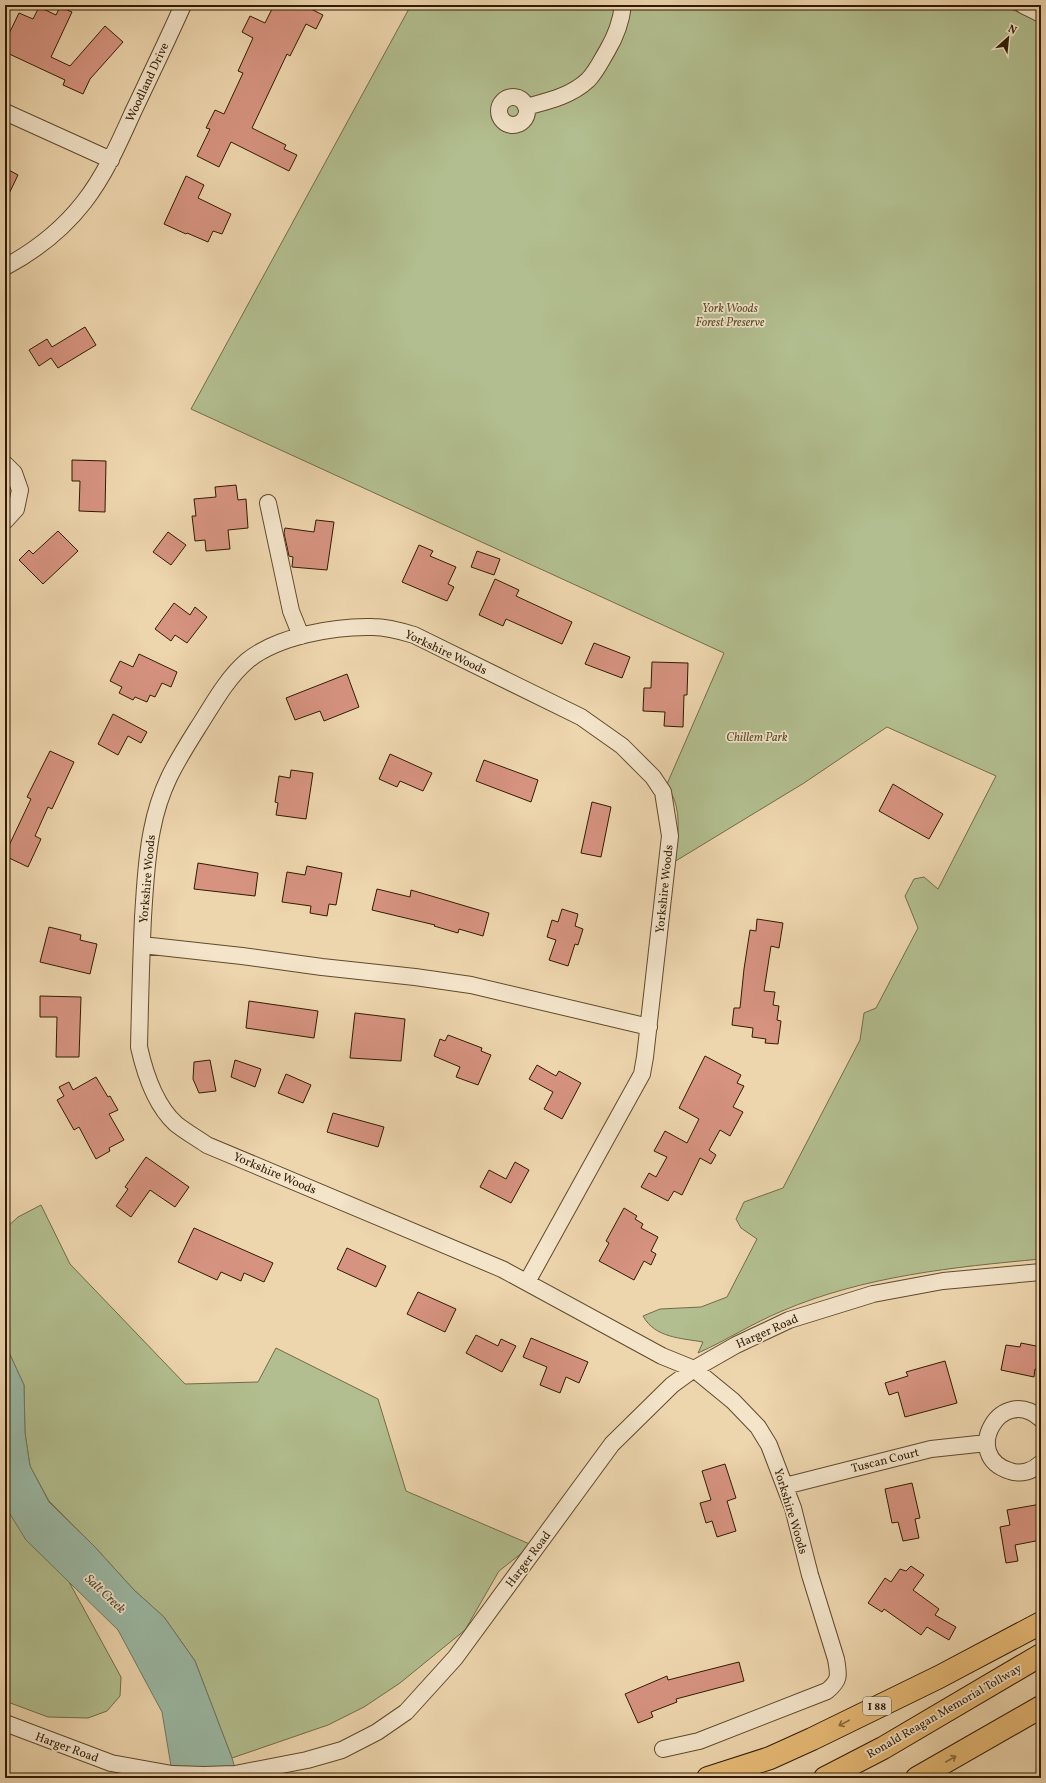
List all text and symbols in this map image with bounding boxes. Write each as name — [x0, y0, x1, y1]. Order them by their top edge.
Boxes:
north arrow — [988, 18, 1028, 58]
text: N — [1005, 22, 1019, 39]
street label: Woodland Drive — [123, 40, 173, 125]
park label: York Woods Forest Preserve — [696, 301, 765, 331]
street label: Yorkshire Woods — [402, 627, 489, 679]
park label: Chillem Park — [726, 730, 788, 746]
street label: Yorkshire Woods — [136, 834, 160, 924]
street label: Yorkshire Woods — [652, 844, 678, 934]
street label: Yorkshire Woods — [231, 1149, 319, 1199]
street label: Harger Road — [734, 1311, 801, 1353]
street label: Tuscan Court — [850, 1445, 921, 1477]
street label: Yorkshire Woods — [769, 1466, 811, 1556]
street label: Harger Road — [502, 1528, 555, 1591]
water label: Salt Creek — [80, 1571, 129, 1618]
street label: Ronald Reagan Memorial Tollway — [864, 1661, 1025, 1763]
road number: I 88 — [863, 1697, 891, 1715]
one-way arrow — [838, 1720, 850, 1727]
street label: Harger Road — [33, 1729, 101, 1767]
one-way arrow — [945, 1754, 957, 1762]

